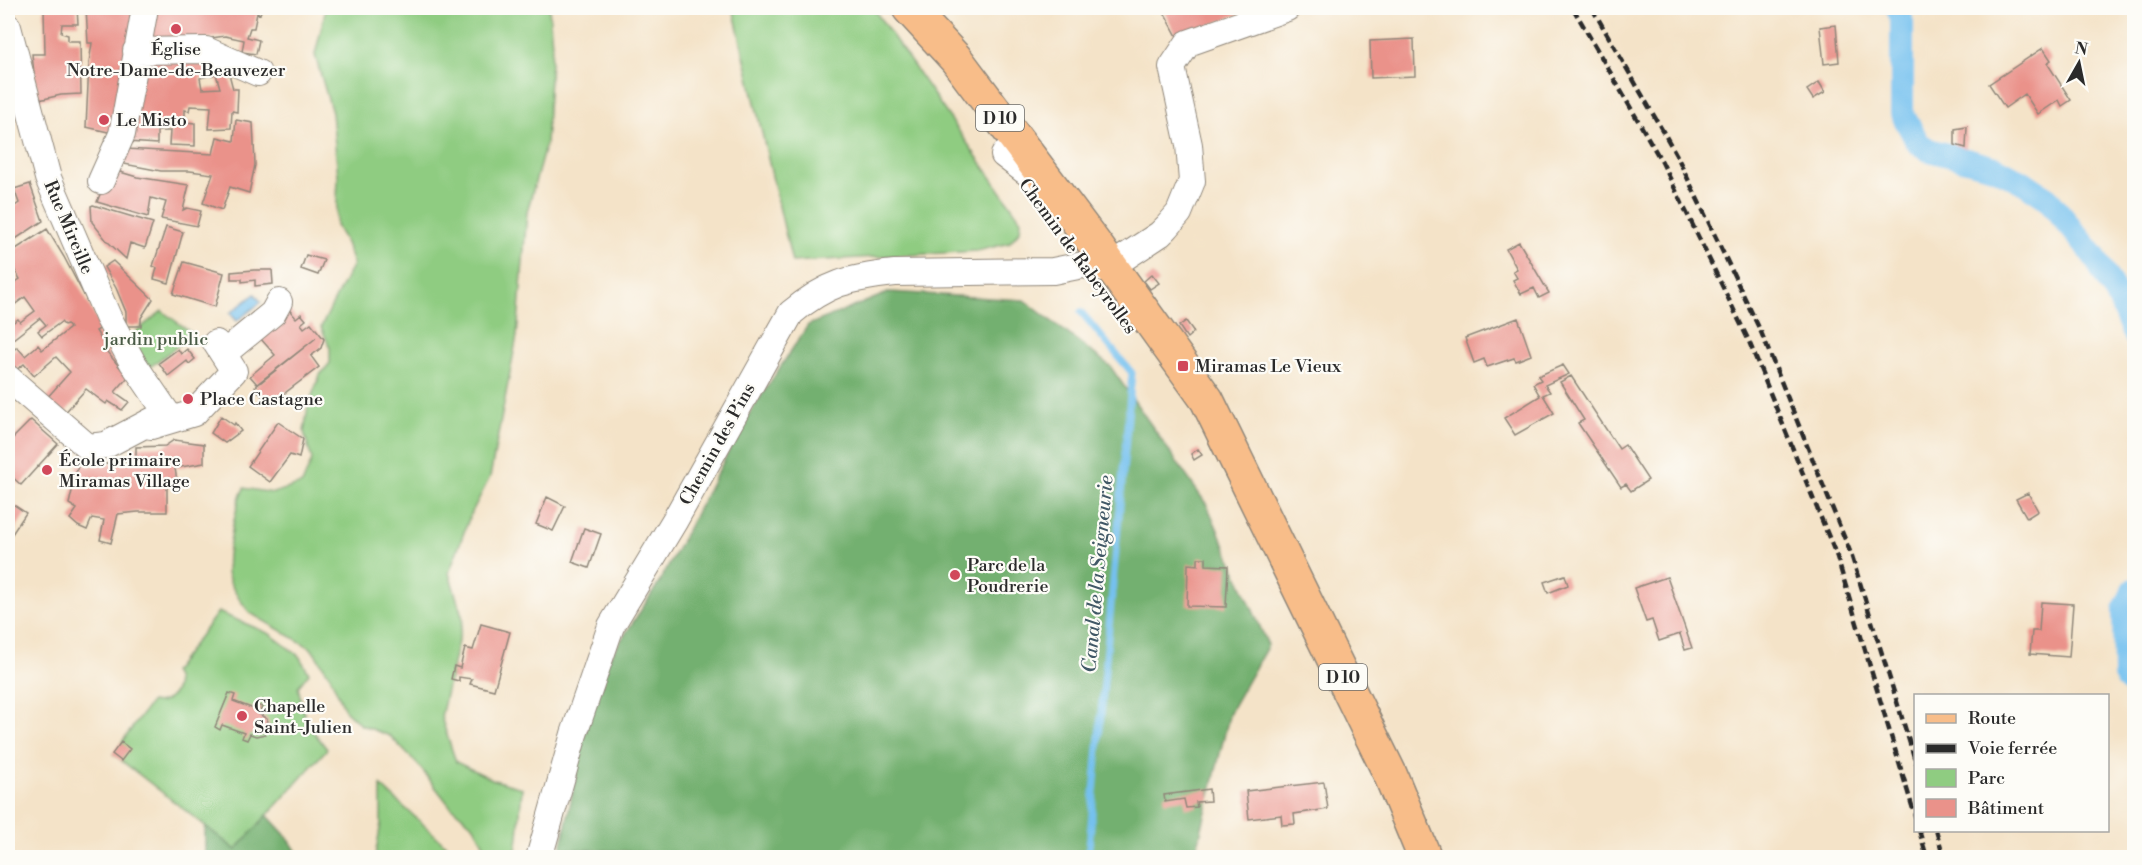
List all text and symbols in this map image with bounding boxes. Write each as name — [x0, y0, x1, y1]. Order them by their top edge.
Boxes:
marker: Église Notre-Dame-de-Beauvezer — [169, 22, 183, 36]
north arrow — [2049, 33, 2109, 93]
place label: Église Notre-Dame-de-Beauvezer — [66, 38, 286, 82]
text: N — [2073, 38, 2089, 60]
road number: D 10 — [976, 105, 1024, 131]
place label: Le Misto — [116, 109, 187, 132]
marker: Le Misto — [97, 113, 111, 127]
street label: Chemin de Rabeyrolles — [1013, 174, 1142, 339]
street label: Rue Mireille — [38, 177, 99, 278]
park label: jardin public — [103, 328, 208, 351]
place label: Miramas Le Vieux — [1195, 355, 1342, 378]
marker: Miramas Le Vieux — [1176, 359, 1190, 373]
street label: Chemin des Pins — [674, 379, 761, 509]
place label: Place Castagne — [200, 388, 323, 411]
marker: Place Castagne — [181, 392, 195, 406]
place label: École primaire Miramas Village — [59, 449, 190, 493]
marker: École primaire Miramas Village — [40, 463, 54, 477]
water label: Canal de la Seigneurie — [1077, 474, 1120, 674]
place label: Parc de la Poudrerie — [967, 554, 1049, 598]
marker: Parc de la Poudrerie — [948, 568, 962, 582]
road number: D 10 — [1319, 664, 1367, 690]
legend — [1914, 694, 2109, 832]
place label: Chapelle Saint-Julien — [254, 695, 352, 739]
text: Route — [1968, 707, 2016, 730]
marker: Chapelle Saint-Julien — [235, 709, 249, 723]
text: Voie ferrée — [1967, 737, 2057, 760]
text: Parc — [1968, 767, 2005, 790]
text: Bâtiment — [1967, 797, 2045, 820]

